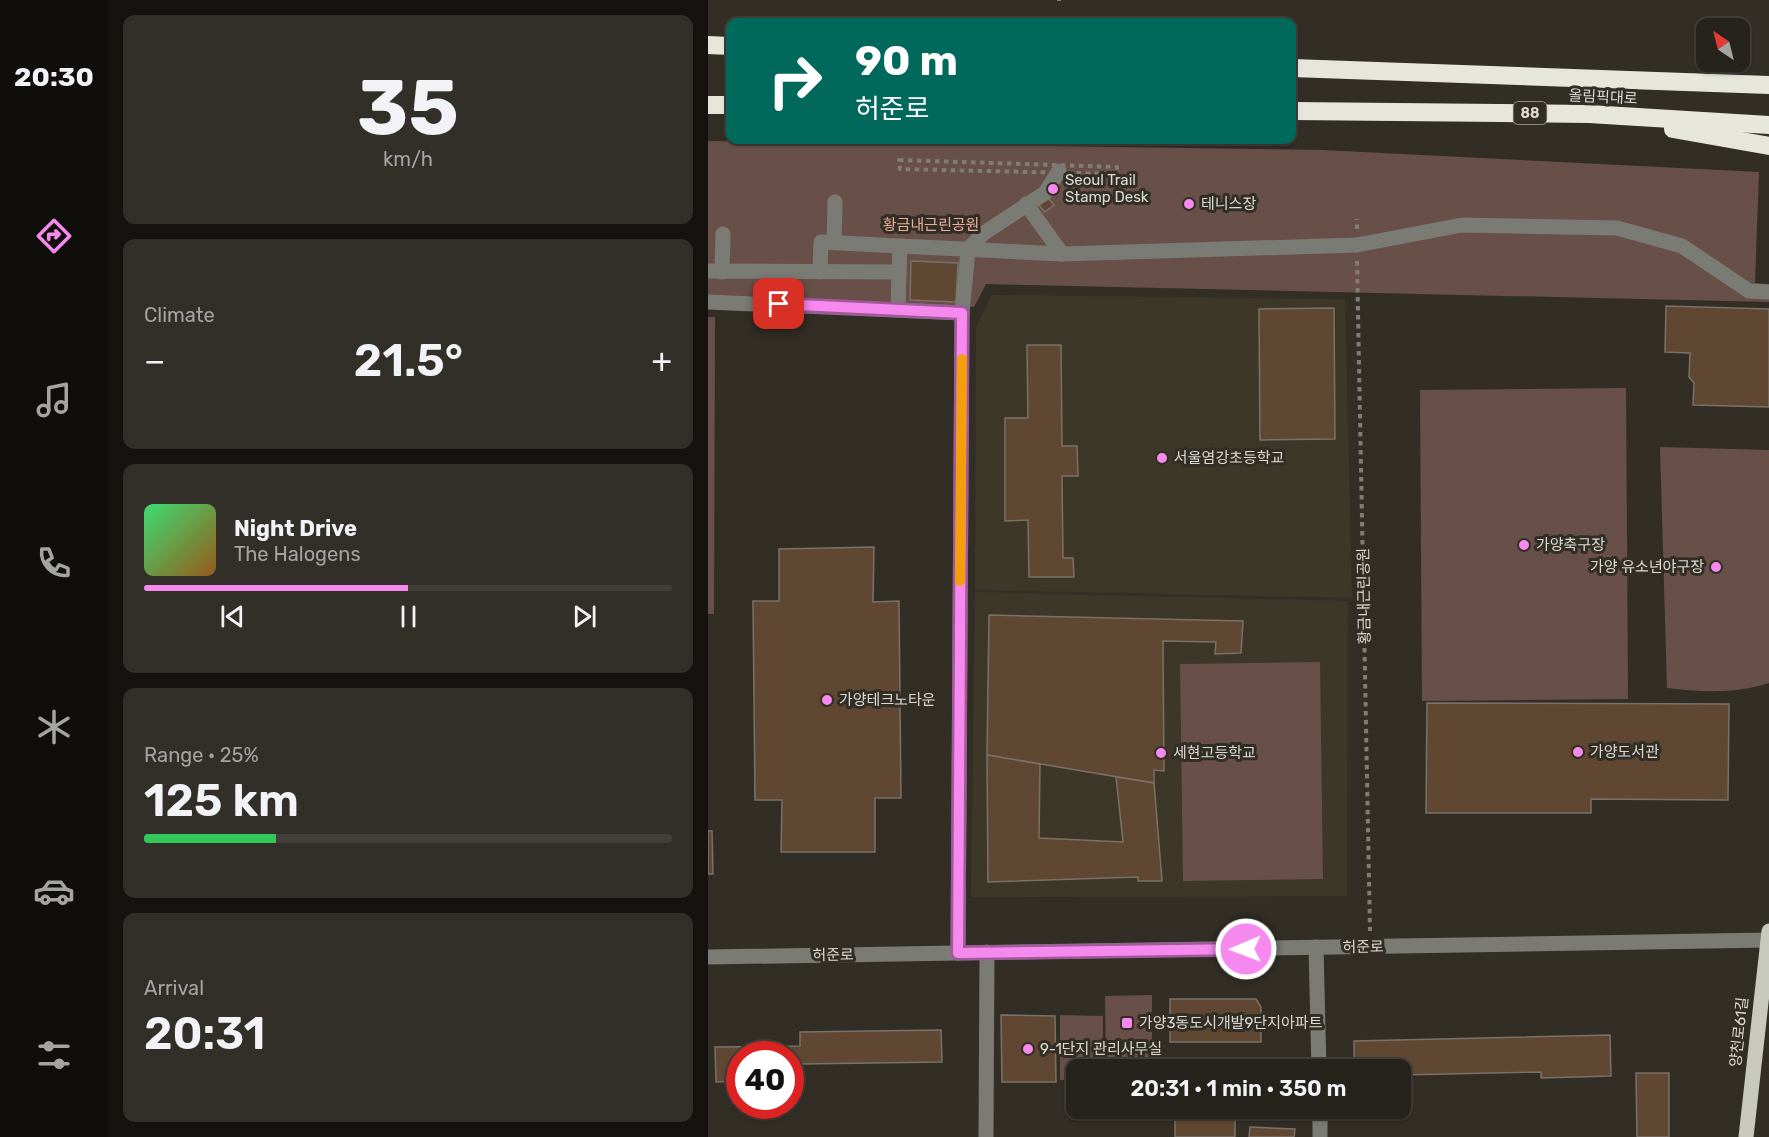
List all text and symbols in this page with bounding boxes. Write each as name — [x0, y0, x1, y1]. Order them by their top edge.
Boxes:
north arrow — [1696, 18, 1750, 72]
map controls — [1696, 18, 1750, 72]
text: 90 m — [855, 36, 958, 86]
icon: right — [756, 42, 834, 120]
text: 20:30 — [14, 61, 94, 93]
text: 35 — [357, 61, 459, 154]
street label: 올림픽대로 — [1568, 86, 1638, 108]
text: 허준로 — [855, 93, 930, 125]
road number: 88 — [1514, 102, 1546, 124]
text: km/h — [383, 147, 433, 171]
place label: Seoul Trail Stamp Desk — [1065, 171, 1149, 206]
marker: Seoul Trail Stamp Desk — [1046, 182, 1060, 196]
place label: 테니스장 — [1201, 195, 1256, 213]
marker: 테니스장 — [1182, 197, 1196, 211]
icon: directions — [33, 215, 75, 257]
park label: 황금내근린공원 — [883, 216, 979, 234]
pin — [753, 278, 804, 329]
icon: arrive — [762, 287, 795, 320]
text: Climate — [144, 303, 215, 327]
text: 21.5° — [354, 334, 463, 387]
text: − — [144, 341, 165, 380]
text: + — [651, 341, 672, 380]
icon: music — [33, 379, 75, 421]
place label: 서울염강초등학교 — [1174, 449, 1284, 467]
marker: 서울염강초등학교 — [1155, 451, 1169, 465]
text: Night Drive — [234, 515, 357, 542]
place label: 가양축구장 — [1536, 536, 1605, 554]
marker: 가양축구장 — [1517, 538, 1531, 552]
icon: phone — [33, 542, 75, 584]
text: The Halogens — [234, 542, 361, 566]
street label: 황금내근린공원 — [1354, 548, 1374, 644]
place label: 가양 유소년야구장 — [1590, 558, 1704, 576]
marker: 가양 유소년야구장 — [1709, 560, 1723, 574]
icon: previous — [216, 600, 249, 633]
icon: pause — [392, 600, 425, 633]
icon: next — [568, 600, 601, 633]
place label: 가양테크노타운 — [839, 691, 936, 709]
marker: 가양테크노타운 — [820, 693, 834, 707]
icon: climate — [33, 706, 75, 748]
text: Range · 25% — [144, 743, 259, 767]
place label: 가양도서관 — [1590, 743, 1659, 761]
place label: 세현고등학교 — [1173, 744, 1256, 762]
marker: 가양도서관 — [1571, 745, 1585, 759]
marker: 세현고등학교 — [1154, 746, 1168, 760]
text: 125 km — [144, 774, 299, 827]
icon: car — [33, 870, 75, 912]
position arrow — [1214, 917, 1278, 981]
street label: 허준로 — [1342, 938, 1384, 956]
street label: 허준로 — [812, 946, 854, 964]
text: Arrival — [144, 976, 204, 1000]
street label: 양천로61길 — [1726, 996, 1752, 1068]
text: 20:31 — [144, 1007, 265, 1060]
place label: 가양3동도시개발9단지아파트 — [1139, 1014, 1323, 1032]
marker: 가양3동도시개발9단지아파트 — [1120, 1016, 1134, 1030]
icon: filters — [33, 1034, 75, 1076]
place label: 9-1단지 관리사무실 — [1040, 1040, 1162, 1058]
speed limit sign: 40 — [726, 1041, 804, 1119]
marker: 9-1단지 관리사무실 — [1021, 1042, 1035, 1056]
text: 20:31 · 1 min · 350 m — [1130, 1075, 1347, 1102]

